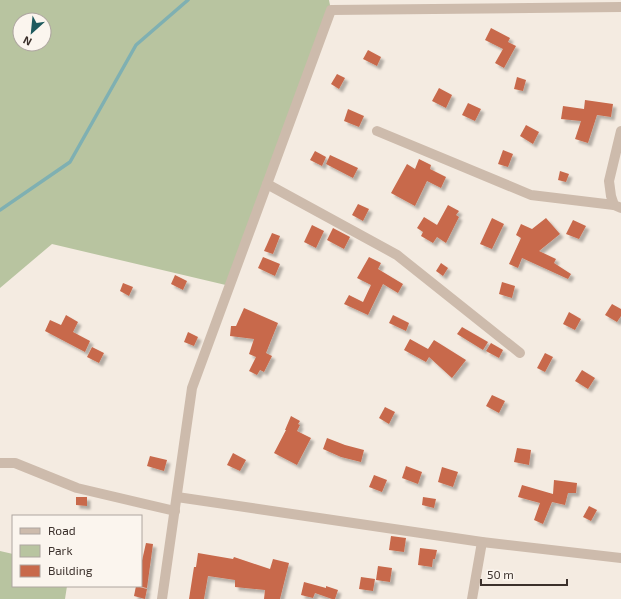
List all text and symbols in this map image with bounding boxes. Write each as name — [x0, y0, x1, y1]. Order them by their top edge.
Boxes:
north arrow — [12, 12, 52, 52]
text: N — [21, 34, 34, 49]
legend — [12, 515, 142, 587]
text: Road — [48, 523, 76, 537]
text: Park — [48, 543, 73, 557]
scale bar — [481, 561, 567, 587]
text: Building — [48, 563, 93, 577]
text: 50 m — [487, 567, 514, 581]

